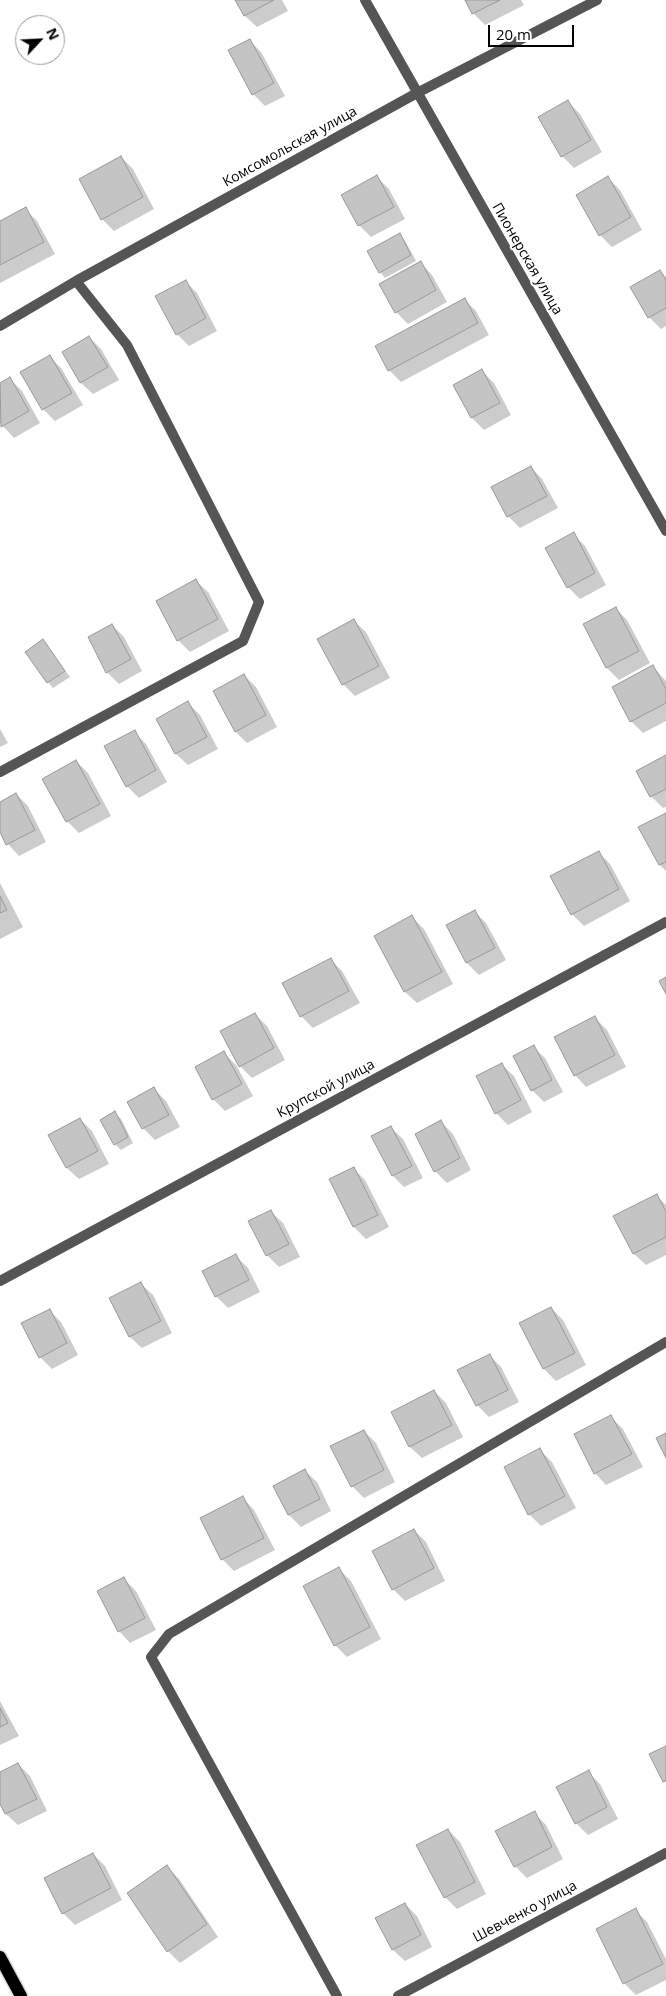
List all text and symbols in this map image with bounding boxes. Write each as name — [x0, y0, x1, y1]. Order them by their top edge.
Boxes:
north arrow — [15, 15, 65, 65]
scale bar — [491, 15, 577, 47]
text: 20 m — [496, 24, 531, 44]
text: N — [42, 25, 64, 43]
street label: Комсомольская улица — [220, 103, 360, 191]
street label: Пионерская улица — [488, 200, 566, 318]
street label: Крупской улица — [274, 1056, 378, 1122]
street label: Шевченко улица — [470, 1878, 580, 1946]

